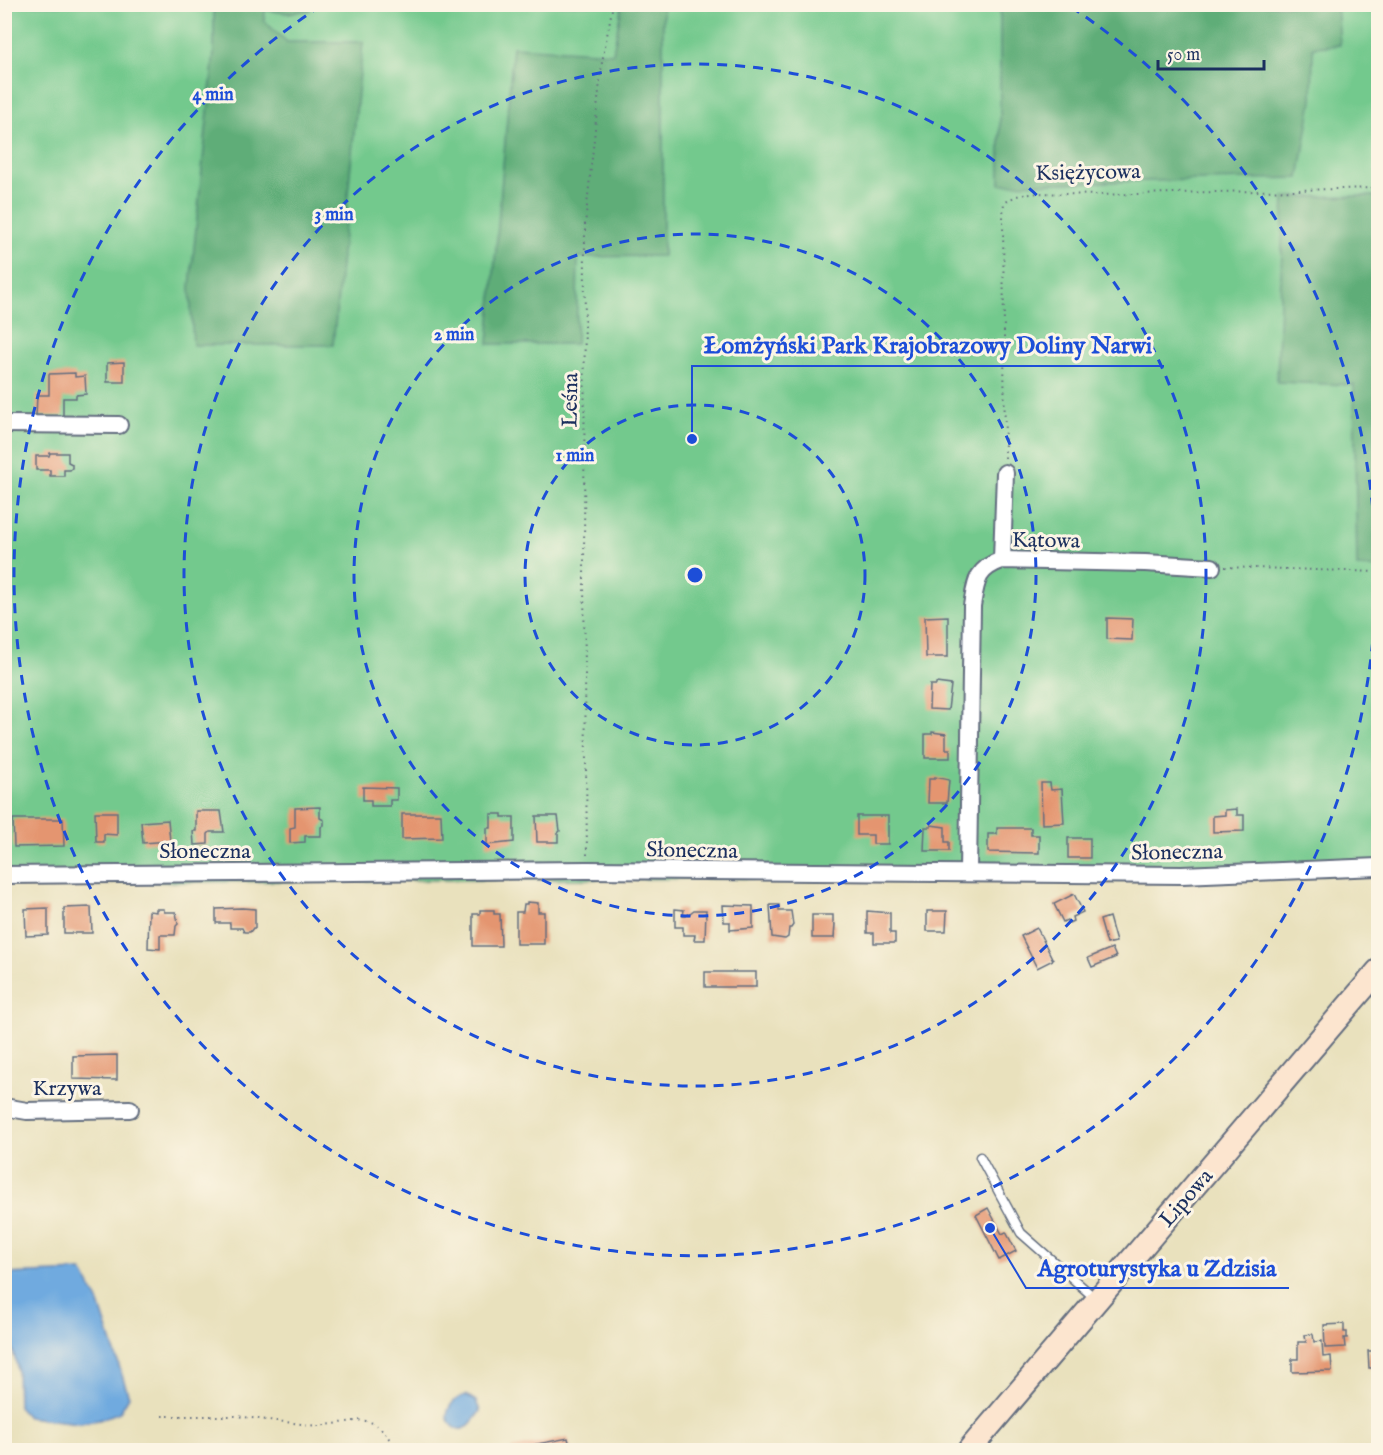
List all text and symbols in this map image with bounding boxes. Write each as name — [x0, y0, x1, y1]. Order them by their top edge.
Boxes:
scale bar — [1158, 33, 1264, 71]
text: 50 m — [1167, 44, 1200, 67]
text: 4 min — [192, 84, 234, 107]
street label: Księżycowa — [1035, 158, 1141, 188]
text: 3 min — [315, 204, 354, 227]
text: 2 min — [434, 324, 475, 347]
callout: Łomżyński Park Krajobrazowy Doliny Narwi — [692, 324, 1164, 366]
text: Łomżyński Park Krajobrazowy Doliny Narwi — [704, 331, 1153, 362]
street label: Leśna — [557, 372, 585, 428]
text: 1 min — [556, 445, 595, 468]
street label: Kątowa — [1011, 526, 1081, 556]
centre of rings — [685, 565, 705, 585]
street label: Słoneczna — [646, 836, 739, 866]
street label: Słoneczna — [159, 838, 251, 866]
street label: Słoneczna — [1131, 838, 1224, 868]
street label: Krzywa — [33, 1075, 102, 1103]
street label: Lipowa — [1153, 1163, 1220, 1234]
callout: Agroturystyka u Zdzisia — [1026, 1246, 1289, 1288]
text: Agroturystyka u Zdzisia — [1037, 1254, 1277, 1285]

